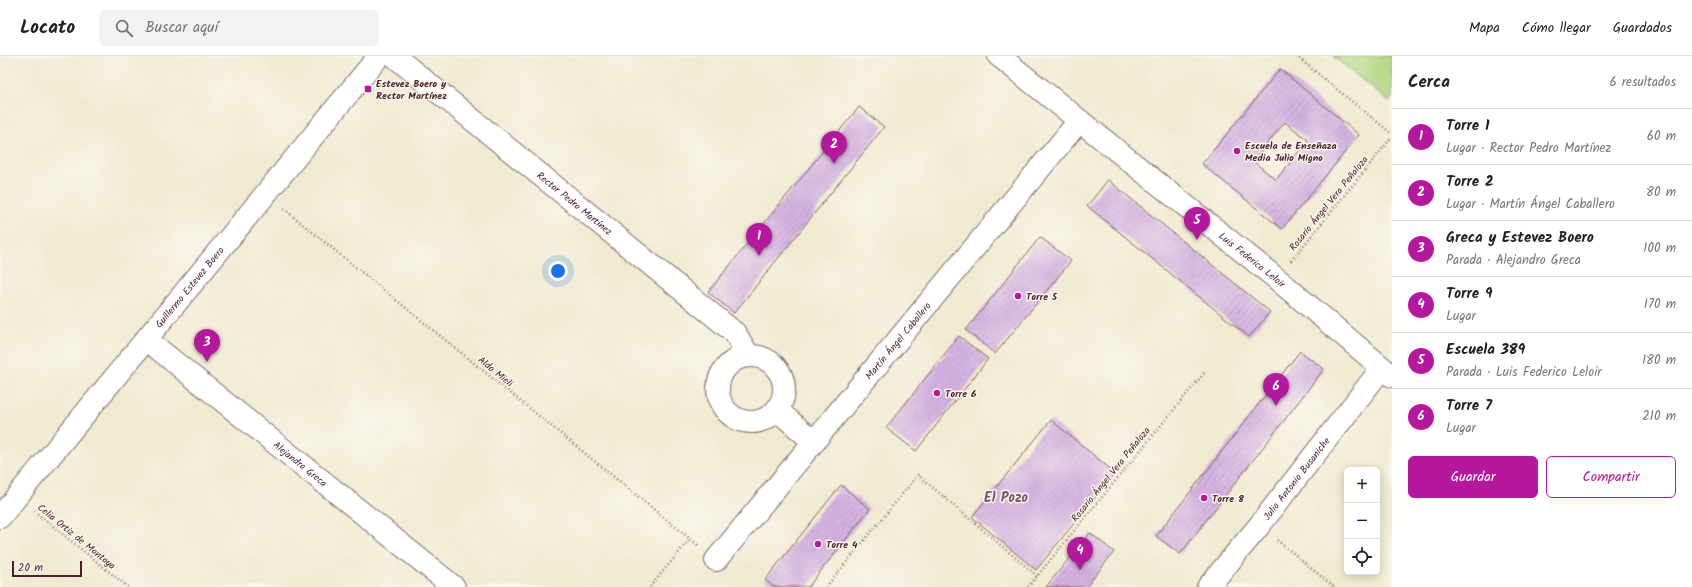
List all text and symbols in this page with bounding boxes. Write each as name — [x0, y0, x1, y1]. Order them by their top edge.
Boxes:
search box — [99, 10, 379, 46]
text: Locato — [20, 13, 75, 43]
text: Buscar aquí — [145, 16, 218, 40]
icon: search — [113, 17, 135, 39]
text: Mapa — [1469, 17, 1500, 39]
text: Cómo llegar — [1522, 17, 1591, 39]
text: Guardados — [1613, 17, 1672, 39]
text: Cerca — [1408, 69, 1450, 96]
text: 6 resultados — [1609, 72, 1676, 93]
place label: Estevez Boero y Rector Martínez — [376, 76, 447, 104]
marker: Estevez Boero y Rector Martínez — [363, 84, 373, 94]
text: Torre 1 — [1446, 114, 1490, 138]
text: 1 — [1419, 126, 1423, 147]
text: 60 m — [1647, 126, 1676, 147]
pin: 2 — [821, 131, 847, 164]
place label: Escuela de Enseñaza Media Julio Migno — [1245, 138, 1337, 166]
text: Lugar · Rector Pedro Martínez — [1446, 138, 1611, 159]
marker: Escuela de Enseñaza Media Julio Migno — [1232, 146, 1242, 156]
street label: Rosario Ángel Vera Peñaloza — [1285, 152, 1372, 255]
street label: Rector Pedro Martínez — [533, 168, 616, 240]
text: Torre 2 — [1446, 170, 1494, 194]
text: 2 — [1417, 182, 1425, 203]
text: 80 m — [1646, 182, 1676, 203]
text: Lugar · Martín Ángel Caballero — [1446, 194, 1615, 215]
pin: 5 — [1184, 207, 1210, 240]
pin: 1 — [746, 223, 772, 256]
text: Greca y Estevez Boero — [1446, 226, 1594, 250]
street label: Luis Federico Leloir — [1215, 228, 1289, 292]
text: 3 — [1417, 238, 1425, 259]
text: 100 m — [1643, 238, 1676, 259]
street label: Guillermo Estevez Boero — [152, 243, 229, 332]
text: Parada · Alejandro Greca — [1446, 250, 1581, 271]
your location — [548, 261, 568, 281]
text: Torre 9 — [1446, 282, 1493, 306]
place label: Torre 5 — [1026, 289, 1058, 305]
marker: Torre 5 — [1013, 291, 1023, 301]
text: 4 — [1417, 294, 1425, 315]
text: 170 m — [1644, 294, 1676, 315]
street label: Martín Ángel Caballero — [861, 298, 936, 383]
text: Lugar — [1446, 306, 1476, 327]
pin: 3 — [194, 329, 220, 362]
text: Escuela 389 — [1446, 338, 1525, 362]
text: 5 — [1418, 350, 1424, 371]
text: 180 m — [1642, 350, 1676, 371]
street label: Aldo Mieli — [474, 352, 517, 391]
text: Parada · Luis Federico Leloir — [1446, 362, 1602, 383]
pin: 6 — [1263, 373, 1289, 406]
place label: Torre 6 — [945, 386, 977, 402]
marker: Torre 6 — [932, 388, 942, 398]
text: Torre 7 — [1446, 394, 1492, 418]
text: 6 — [1417, 406, 1425, 427]
text: 210 m — [1642, 406, 1676, 427]
text: Lugar — [1446, 418, 1476, 439]
street label: Rosario Ángel Vera Peñaloza — [1067, 423, 1154, 526]
street label: Julio Antonio Busaniche — [1260, 434, 1335, 524]
street label: Alejandro Greca — [269, 437, 331, 491]
button: Guardar — [1408, 456, 1538, 498]
button: Compartir — [1546, 456, 1676, 498]
map controls — [1344, 467, 1380, 575]
button: + — [1344, 467, 1380, 503]
district label: El Pozo — [984, 487, 1029, 509]
place label: Torre 8 — [1212, 491, 1244, 507]
marker: Torre 8 — [1199, 493, 1209, 503]
street label: Celia Ortiz de Montoya — [34, 500, 119, 574]
button: − — [1344, 503, 1380, 539]
place label: Torre 4 — [826, 537, 858, 553]
pin: 4 — [1067, 537, 1093, 570]
marker: Torre 4 — [813, 539, 823, 549]
button: locate — [1344, 539, 1380, 575]
scale bar — [12, 559, 82, 578]
text: 20 m — [18, 559, 43, 577]

